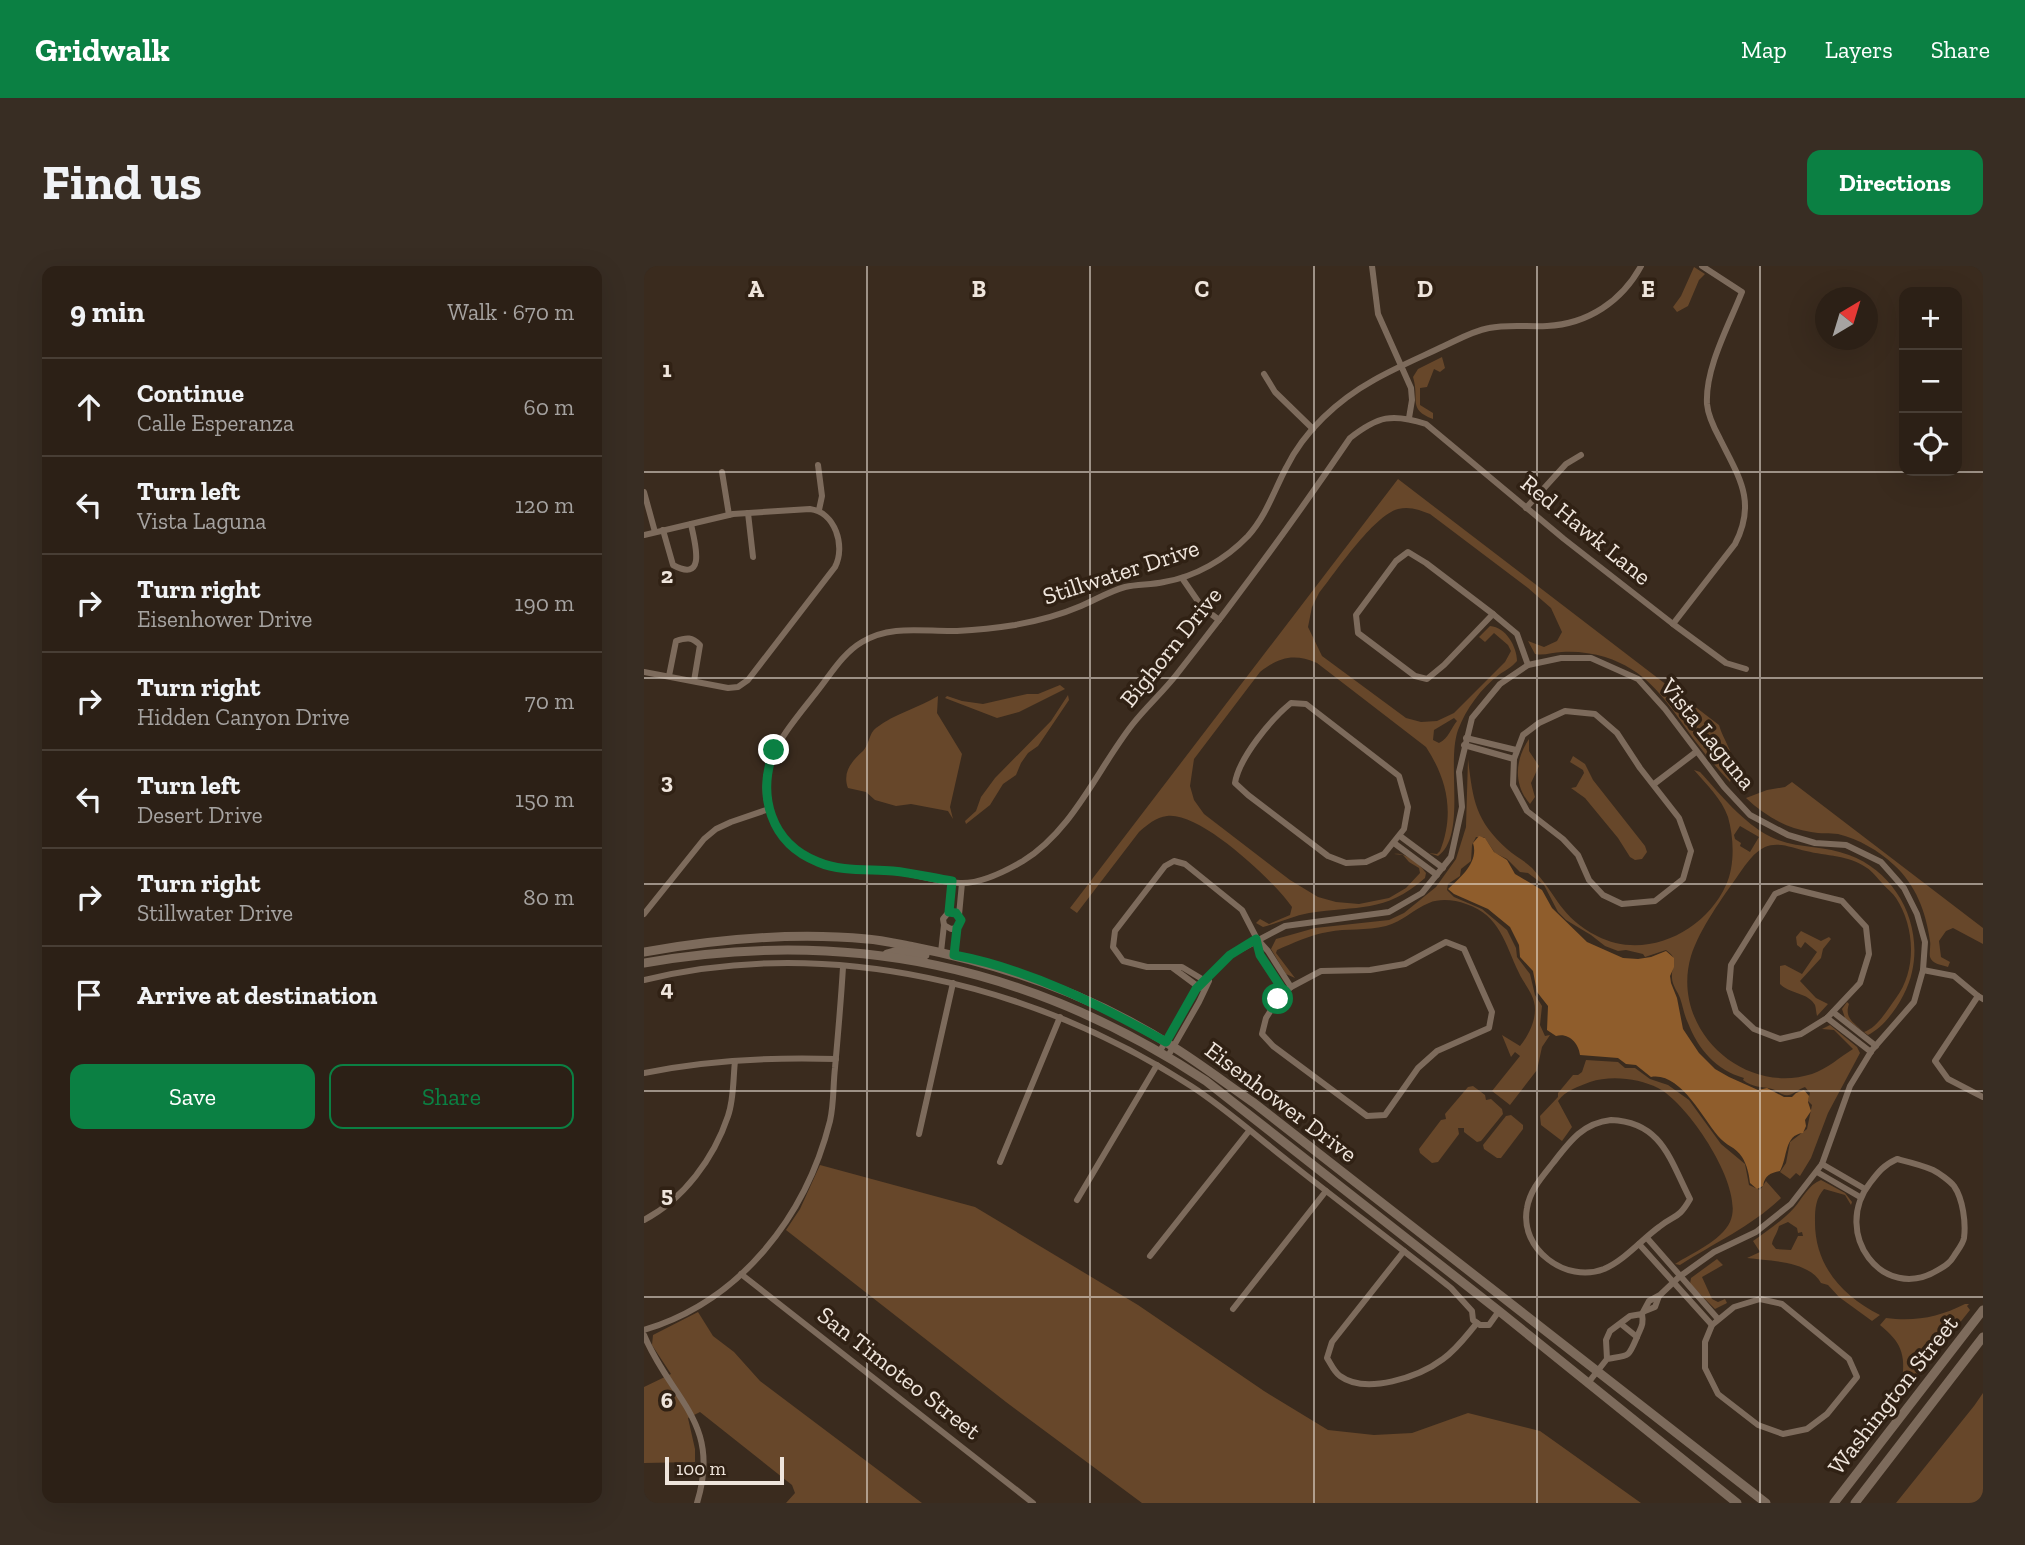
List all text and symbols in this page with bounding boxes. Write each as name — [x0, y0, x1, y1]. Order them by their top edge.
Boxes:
text: Gridwalk — [35, 30, 170, 69]
text: Map — [1741, 35, 1787, 64]
text: Layers — [1825, 35, 1893, 64]
text: Share — [1931, 35, 1990, 64]
button: Directions — [1807, 150, 1983, 215]
text: Find us — [42, 153, 202, 212]
text: A — [748, 275, 764, 303]
text: B — [972, 275, 986, 303]
text: C — [1195, 275, 1209, 303]
text: D — [1417, 275, 1433, 303]
text: E — [1641, 275, 1655, 303]
north arrow — [1815, 287, 1878, 350]
map controls — [1899, 287, 1962, 476]
button: + — [1899, 287, 1962, 350]
text: 9 min — [70, 294, 145, 330]
text: Walk · 670 m — [448, 298, 574, 326]
button: − — [1899, 350, 1962, 413]
text: 1 — [662, 355, 672, 383]
text: Continue — [137, 377, 244, 409]
icon: ahead — [70, 388, 108, 426]
text: 60 m — [523, 393, 574, 421]
text: Calle Esperanza — [137, 409, 294, 437]
button: locate — [1899, 413, 1962, 476]
street label: Red Hawk Lane — [1515, 468, 1657, 591]
text: Turn left — [137, 475, 240, 507]
icon: left — [70, 486, 108, 524]
text: 120 m — [515, 491, 574, 519]
text: Vista Laguna — [137, 507, 266, 535]
street label: Stillwater Drive — [1039, 533, 1203, 610]
text: 2 — [661, 561, 673, 589]
text: Turn right — [137, 573, 260, 605]
street label: Bighorn Drive — [1113, 581, 1228, 713]
icon: right — [70, 584, 108, 622]
text: 190 m — [515, 589, 574, 617]
text: Eisenhower Drive — [137, 605, 312, 633]
text: Turn right — [137, 671, 260, 703]
street label: Vista Laguna — [1654, 671, 1762, 796]
icon: right — [70, 682, 108, 720]
text: 70 m — [525, 687, 574, 715]
text: Hidden Canyon Drive — [137, 703, 350, 731]
route end — [758, 734, 789, 765]
text: 3 — [661, 767, 673, 795]
text: Turn left — [137, 769, 240, 801]
icon: left — [70, 780, 108, 818]
text: 150 m — [515, 785, 574, 813]
text: Desert Drive — [137, 801, 262, 829]
text: Turn right — [137, 867, 260, 899]
icon: right — [70, 878, 108, 916]
text: 80 m — [523, 883, 574, 911]
text: Stillwater Drive — [137, 899, 293, 927]
text: 4 — [660, 974, 674, 1002]
icon: arrive — [70, 976, 108, 1014]
text: Arrive at destination — [137, 979, 377, 1011]
route start — [1262, 983, 1293, 1014]
street label: Eisenhower Drive — [1200, 1035, 1363, 1168]
button: Save — [70, 1064, 315, 1129]
button: Share — [329, 1064, 574, 1129]
text: 5 — [661, 1180, 673, 1208]
street label: San Timoteo Street — [812, 1300, 987, 1445]
street label: Washington Street — [1821, 1309, 1964, 1480]
text: 6 — [661, 1386, 673, 1414]
scale bar — [665, 1454, 784, 1486]
text: 100 m — [676, 1457, 726, 1480]

